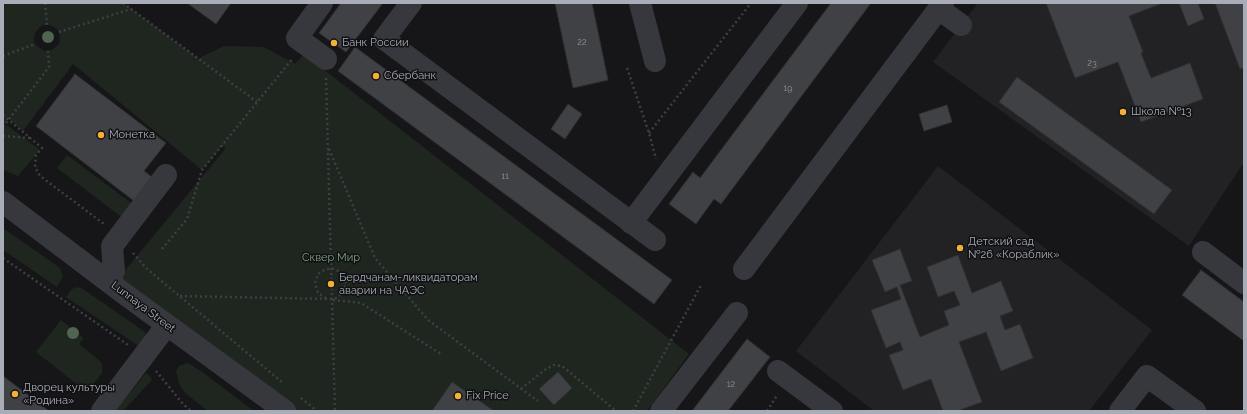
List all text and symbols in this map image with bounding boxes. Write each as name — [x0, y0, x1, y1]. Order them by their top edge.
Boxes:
place label: Банк России — [342, 36, 409, 50]
house number: 22 — [577, 37, 587, 47]
marker: Банк России — [329, 38, 339, 48]
house number: 23 — [1087, 58, 1097, 68]
place label: Сбербанк — [384, 69, 436, 83]
marker: Сбербанк — [371, 71, 381, 81]
house number: 19 — [783, 83, 793, 93]
place label: Школа №13 — [1131, 105, 1192, 119]
marker: Школа №13 — [1118, 107, 1128, 117]
place label: Монетка — [109, 128, 155, 142]
marker: Монетка — [96, 130, 106, 140]
house number: 11 — [501, 171, 509, 181]
place label: Детский сад №26 «Кораблик» — [968, 235, 1059, 261]
marker: Детский сад №26 «Кораблик» — [955, 243, 965, 253]
park label: Сквер Мир — [302, 251, 360, 265]
place label: Бердчанам-ликвидаторам аварии на ЧАЭС — [339, 271, 478, 297]
street label: Lunnaya Street — [108, 279, 178, 335]
marker: Бердчанам-ликвидаторам аварии на ЧАЭС — [326, 279, 336, 289]
house number: 12 — [727, 379, 735, 389]
place label: Дворец культуры «Родина» — [23, 381, 115, 407]
marker: Дворец культуры «Родина» — [10, 389, 20, 399]
place label: Fix Price — [466, 389, 509, 403]
marker: Fix Price — [453, 391, 463, 401]

